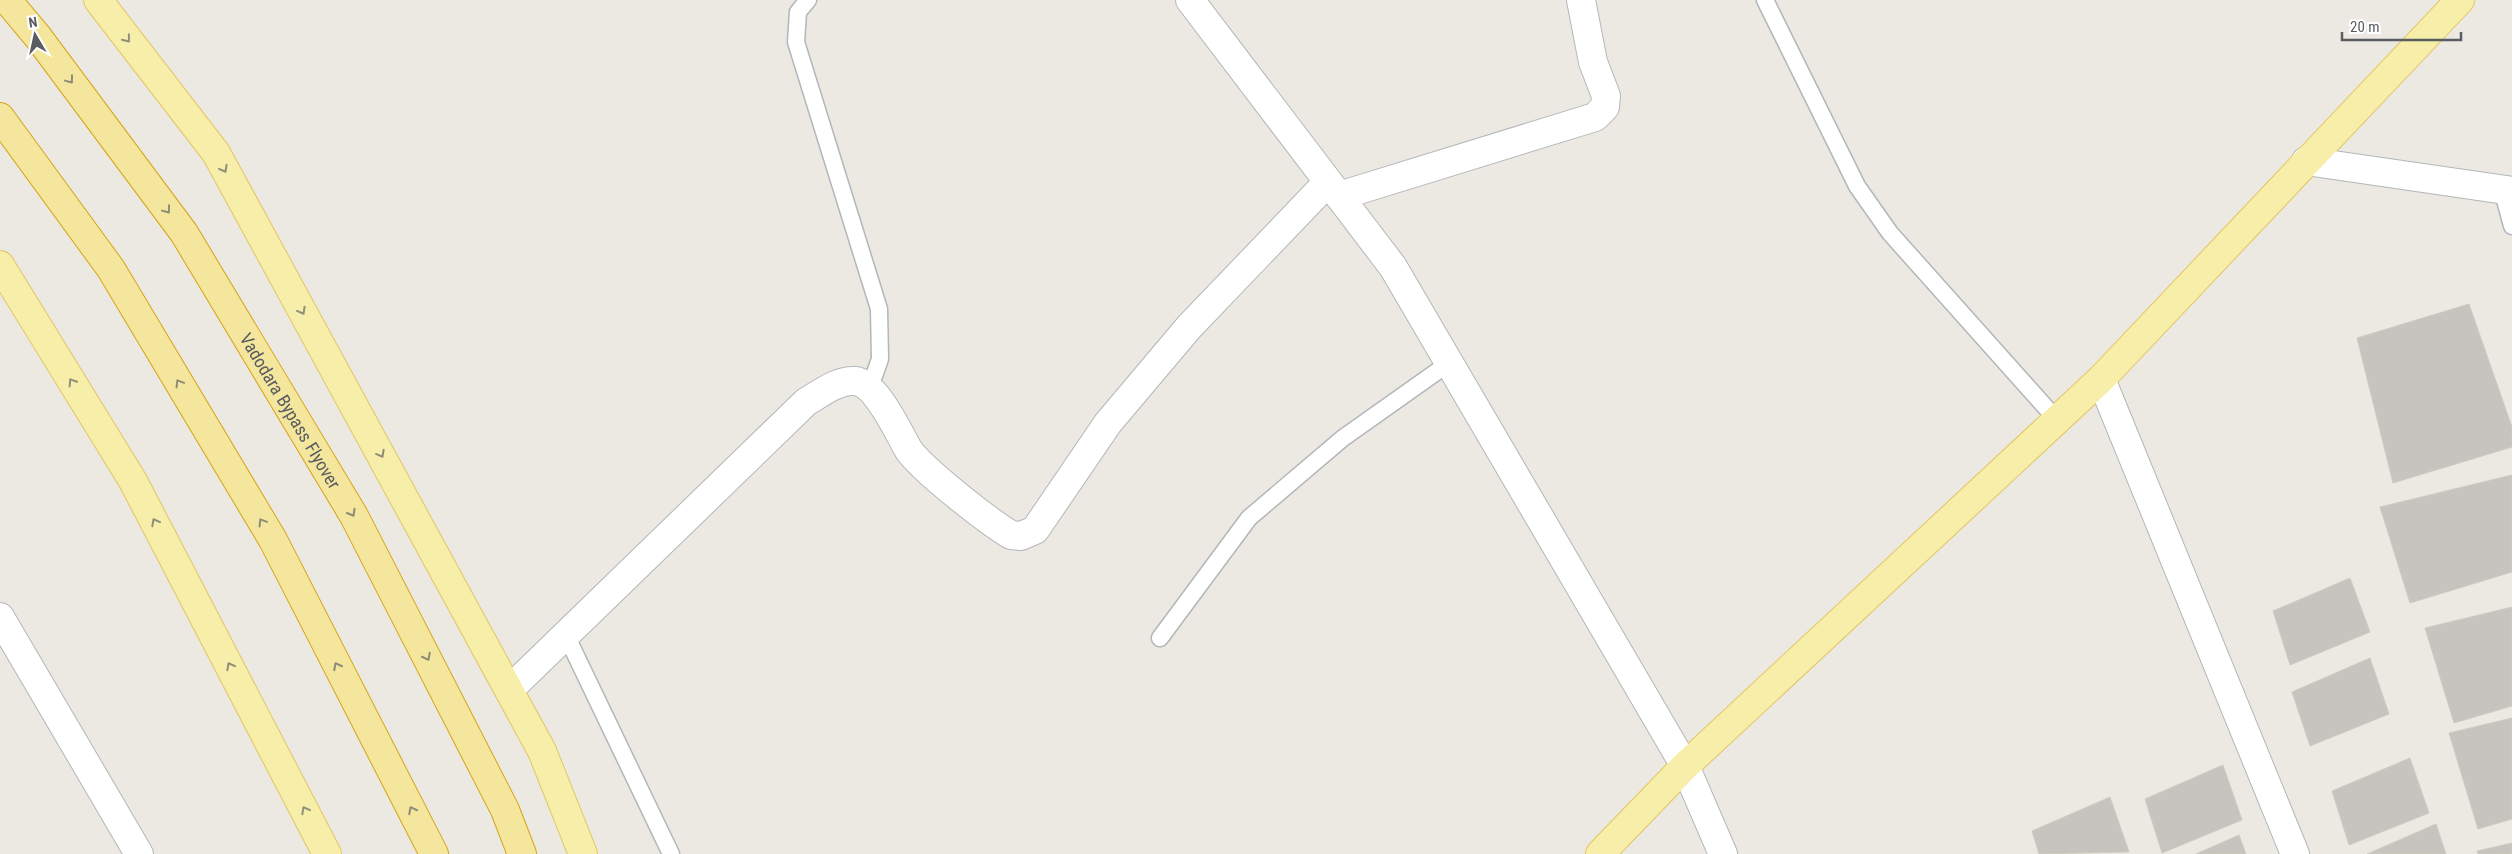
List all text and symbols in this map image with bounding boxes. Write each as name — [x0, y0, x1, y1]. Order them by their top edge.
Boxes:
north arrow — [10, 10, 60, 60]
scale bar — [2342, 10, 2461, 42]
text: N — [27, 14, 38, 31]
text: 20 m — [2350, 18, 2380, 36]
one-way arrow — [122, 33, 130, 42]
one-way arrow — [64, 74, 72, 83]
one-way arrow — [218, 164, 228, 173]
one-way arrow — [161, 204, 170, 214]
one-way arrow — [296, 306, 306, 315]
street label: Vadodara Bypass Flyover — [236, 329, 346, 493]
one-way arrow — [69, 379, 79, 388]
one-way arrow — [175, 379, 185, 388]
one-way arrow — [374, 449, 384, 458]
one-way arrow — [346, 507, 356, 516]
one-way arrow — [151, 518, 161, 527]
one-way arrow — [258, 519, 268, 528]
one-way arrow — [421, 652, 431, 661]
one-way arrow — [226, 662, 236, 671]
one-way arrow — [333, 662, 343, 671]
one-way arrow — [302, 806, 312, 815]
one-way arrow — [408, 807, 418, 816]

